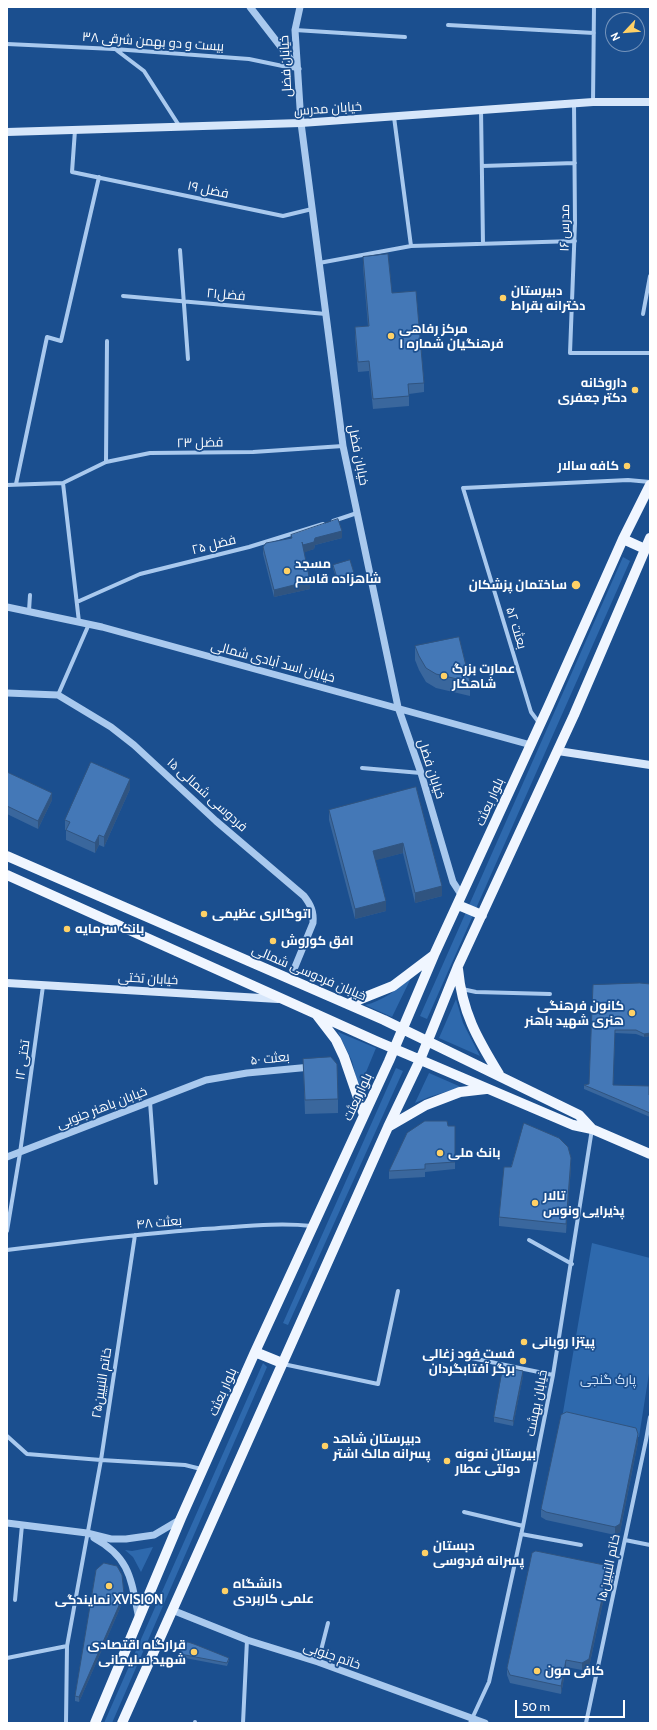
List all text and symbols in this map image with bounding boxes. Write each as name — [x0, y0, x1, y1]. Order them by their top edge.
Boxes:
north arrow — [605, 12, 645, 52]
street label: بیست و دو بهمن شرقی ۳۸ — [82, 29, 224, 55]
text: N — [607, 30, 623, 43]
street label: خیابان فضل — [277, 35, 295, 97]
street label: خیابان مدرس — [293, 99, 363, 119]
street label: فضل ۱۹ — [186, 178, 230, 202]
street label: مدرس ۱۶ — [557, 204, 573, 252]
place label: دبیرستان دخترانه بقراط — [511, 283, 585, 314]
street label: فضل۲۱ — [206, 286, 246, 304]
marker: دبیرستان دخترانه بقراط — [498, 293, 508, 303]
place label: مرکز رفاهی فرهنگیان شماره ۱ — [399, 321, 504, 352]
marker: مرکز رفاهی فرهنگیان شماره ۱ — [386, 331, 396, 341]
place label: داروخانه دکتر جعفری — [558, 375, 627, 406]
marker: داروخانه دکتر جعفری — [630, 385, 640, 395]
street label: خیابان فضل — [344, 423, 372, 487]
street label: فضل ۲۳ — [177, 435, 223, 451]
place label: کافه سالار — [557, 458, 619, 474]
marker: کافه سالار — [622, 461, 632, 471]
street label: فضل ۲۵ — [190, 532, 238, 558]
place label: مسجد شاهزاده قاسم — [295, 556, 381, 587]
marker: مسجد شاهزاده قاسم — [282, 566, 292, 576]
place label: ساختمان پزشکان — [469, 577, 567, 593]
marker: ساختمان پزشکان — [570, 579, 582, 591]
street label: بعثت ۵۲ — [502, 605, 530, 651]
street label: خیابان اسد آبادی شمالی — [209, 638, 337, 686]
place label: عمارت بزرگ شاهکار — [452, 661, 515, 692]
marker: عمارت بزرگ شاهکار — [439, 671, 449, 681]
street label: خیابان فضل — [414, 737, 448, 801]
street label: فردوسی شمالی ۱۵ — [164, 755, 250, 835]
street label: بلوار بعثت — [473, 776, 507, 828]
place label: اتوگالری عظیمی — [212, 906, 311, 922]
marker: اتوگالری عظیمی — [199, 909, 209, 919]
place label: بانک سرمایه — [75, 921, 144, 937]
marker: بانک سرمایه — [62, 924, 72, 934]
place label: افق کوروش — [281, 933, 354, 949]
marker: افق کوروش — [268, 936, 278, 946]
street label: خیابان فردوسی شمالی — [250, 942, 368, 1004]
street label: خیابان تختی — [117, 970, 179, 988]
place label: کانون فرهنگی هنری شهید باهنر — [525, 998, 624, 1029]
marker: کانون فرهنگی هنری شهید باهنر — [627, 1008, 637, 1018]
street label: تختی ۱۲ — [12, 1039, 34, 1081]
street label: بعثت ۵۰ — [250, 1049, 290, 1069]
street label: بلوار بعثت — [340, 1071, 376, 1123]
street label: خیابان باهنر جنوبی — [55, 1084, 149, 1132]
place label: بانک ملی — [448, 1145, 500, 1161]
marker: بانک ملی — [435, 1148, 445, 1158]
place label: تالار پذیرایی ونوس — [543, 1188, 625, 1219]
marker: تالار پذیرایی ونوس — [530, 1198, 540, 1208]
street label: بعثت ۴۸ — [135, 1213, 183, 1233]
place label: پیتزا روبانی — [532, 1334, 595, 1350]
marker: پیتزا روبانی — [519, 1337, 529, 1347]
place label: فست فود زغالی برگر آفتابگردان — [422, 1346, 515, 1377]
street label: خاتم النبیین۲۵ — [89, 1347, 115, 1419]
marker: فست فود زغالی برگر آفتابگردان — [518, 1356, 528, 1366]
street label: بلوار بعثت — [206, 1366, 240, 1418]
street label: خیابان بهشت — [523, 1368, 551, 1438]
park label: پارک گنجی — [580, 1372, 636, 1388]
place label: دبیرستان شاهد پسرانه مالک اشتر — [333, 1431, 430, 1462]
marker: دبیرستان شاهد پسرانه مالک اشتر — [320, 1441, 330, 1451]
place label: بیرستان نمونه دولتی عطار — [455, 1446, 536, 1477]
marker: بیرستان نمونه دولتی عطار — [442, 1456, 452, 1466]
street label: خاتم النببین۱۵ — [594, 1533, 624, 1603]
place label: دبستان پسرانه فردوسی — [433, 1538, 524, 1569]
marker: دبستان پسرانه فردوسی — [420, 1548, 430, 1558]
place label: دانشگاه علمی کاربردی — [233, 1576, 314, 1607]
marker: نمایندگی XVISION — [104, 1581, 114, 1591]
marker: دانشگاه علمی کاربردی — [220, 1586, 230, 1596]
place label: نمایندگی XVISION — [55, 1592, 163, 1608]
place label: قرارگاه اقتصادی شهید سلیمانی — [88, 1637, 186, 1668]
street label: خاتم جنوبی — [301, 1639, 363, 1673]
marker: قرارگاه اقتصادی شهید سلیمانی — [189, 1647, 199, 1657]
place label: کافی مون — [545, 1663, 604, 1679]
marker: کافی مون — [532, 1666, 542, 1676]
scale bar — [517, 1692, 627, 1718]
text: 50 m — [522, 1699, 550, 1714]

